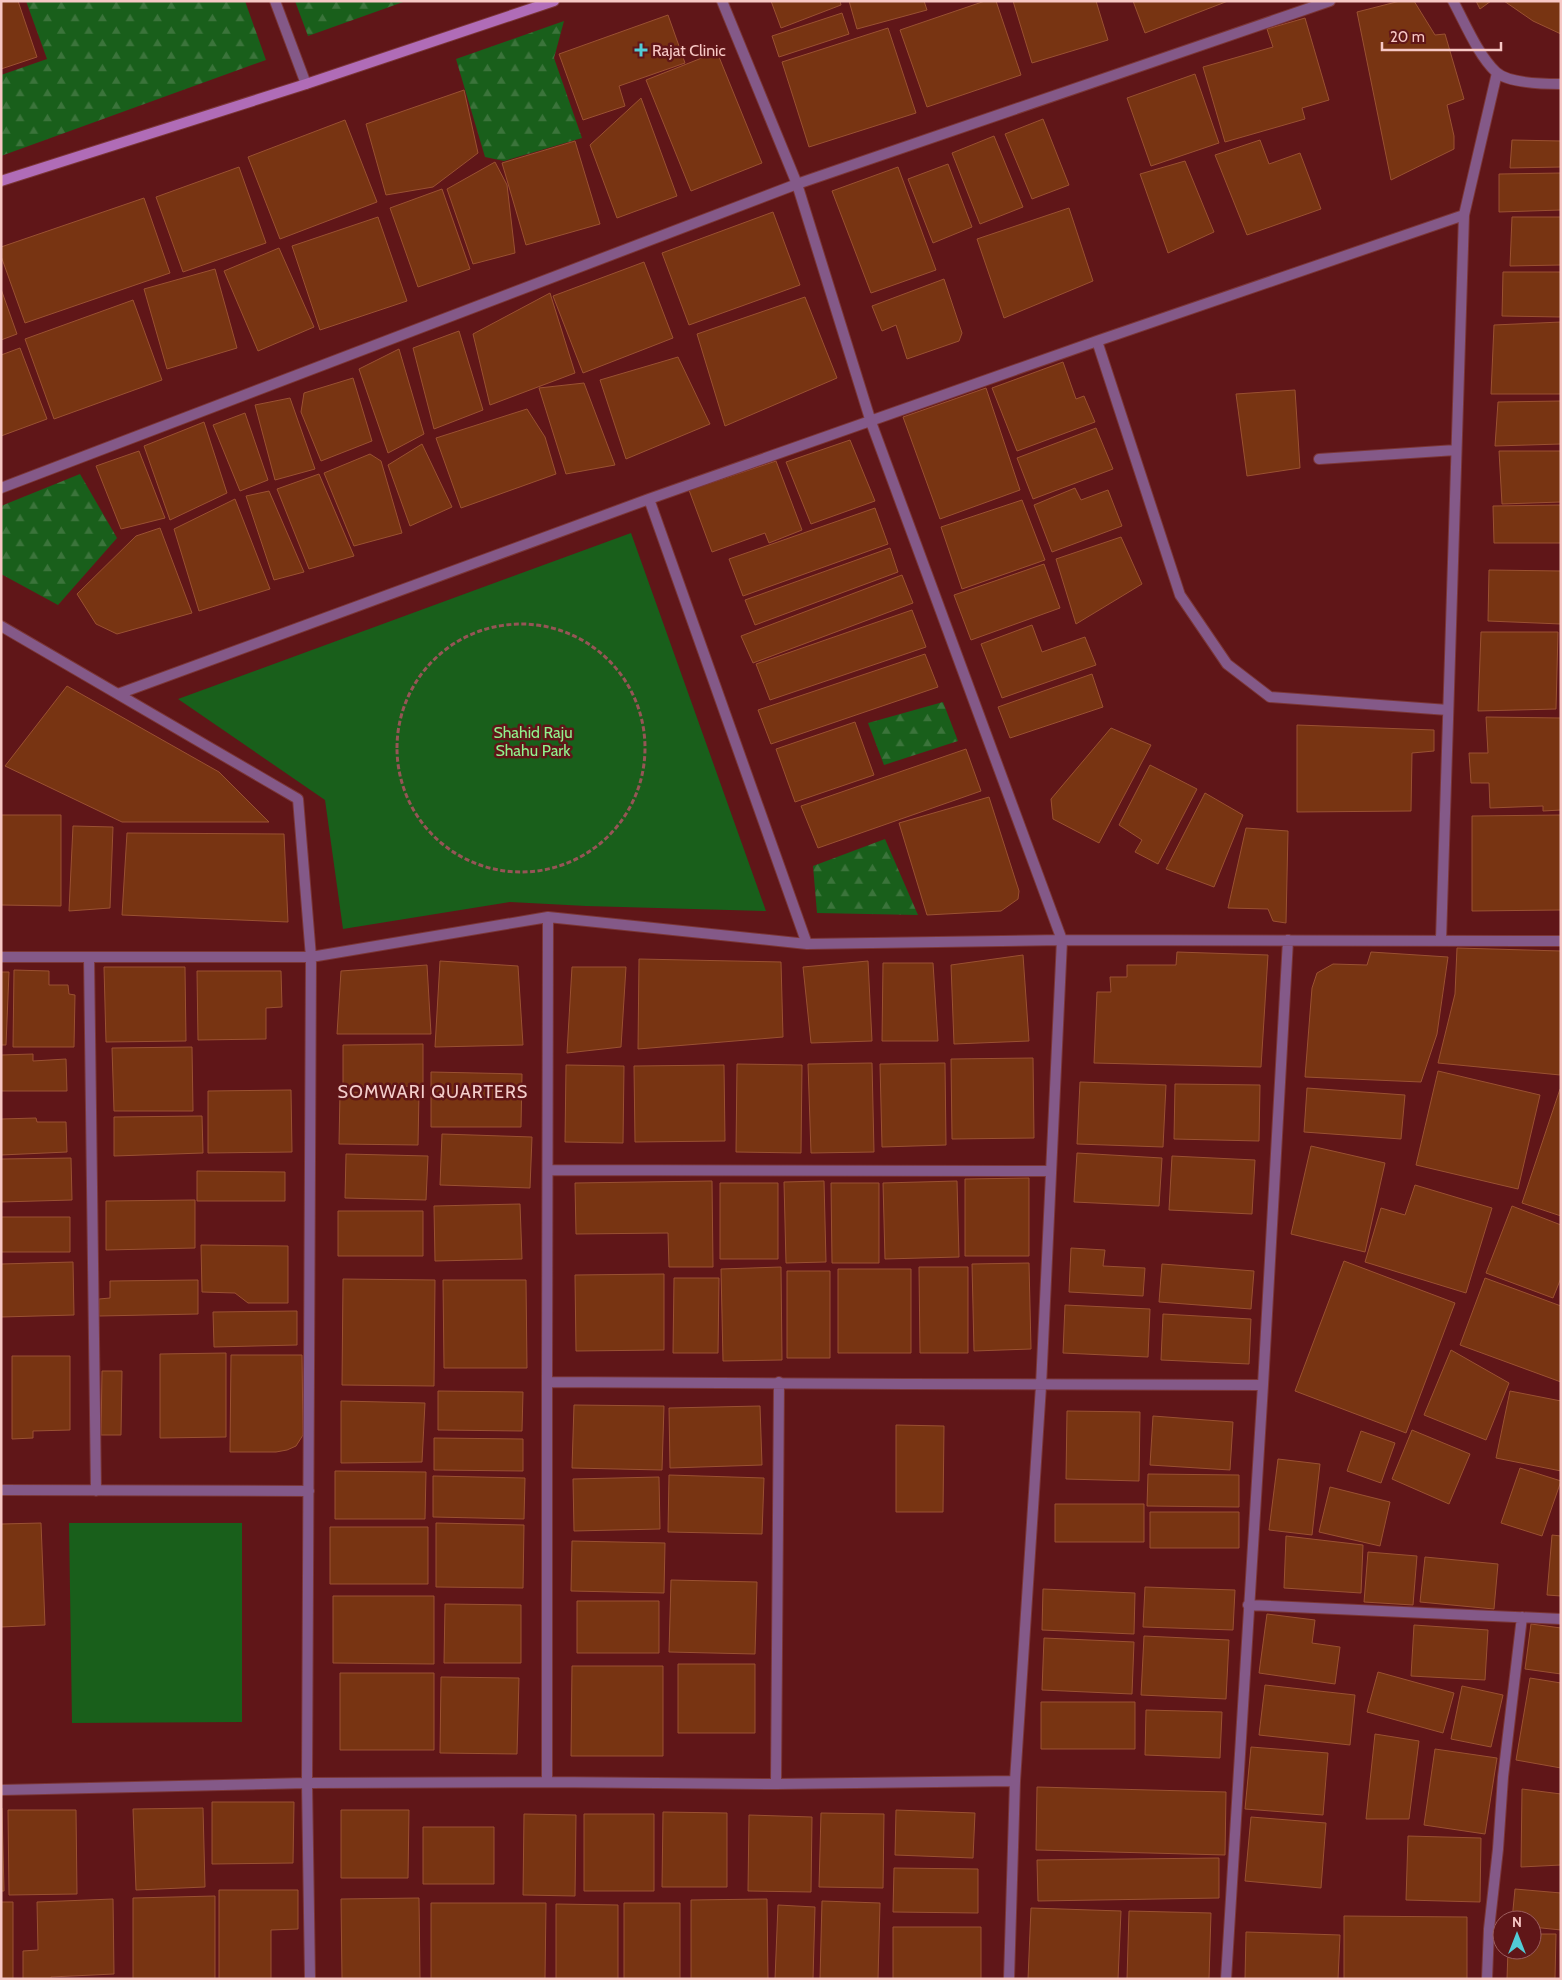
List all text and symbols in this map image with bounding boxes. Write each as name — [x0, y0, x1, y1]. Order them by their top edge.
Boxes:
scale bar — [1382, 20, 1501, 52]
text: 20 m — [1390, 28, 1425, 46]
place label: Rajat Clinic — [652, 41, 726, 60]
marker: Rajat Clinic — [634, 43, 648, 57]
park label: Shahid Raju Shahu Park — [493, 723, 573, 760]
district label: SOMWARI QUARTERS — [338, 1081, 528, 1103]
north arrow — [1492, 1910, 1542, 1960]
text: N — [1512, 1913, 1522, 1931]

